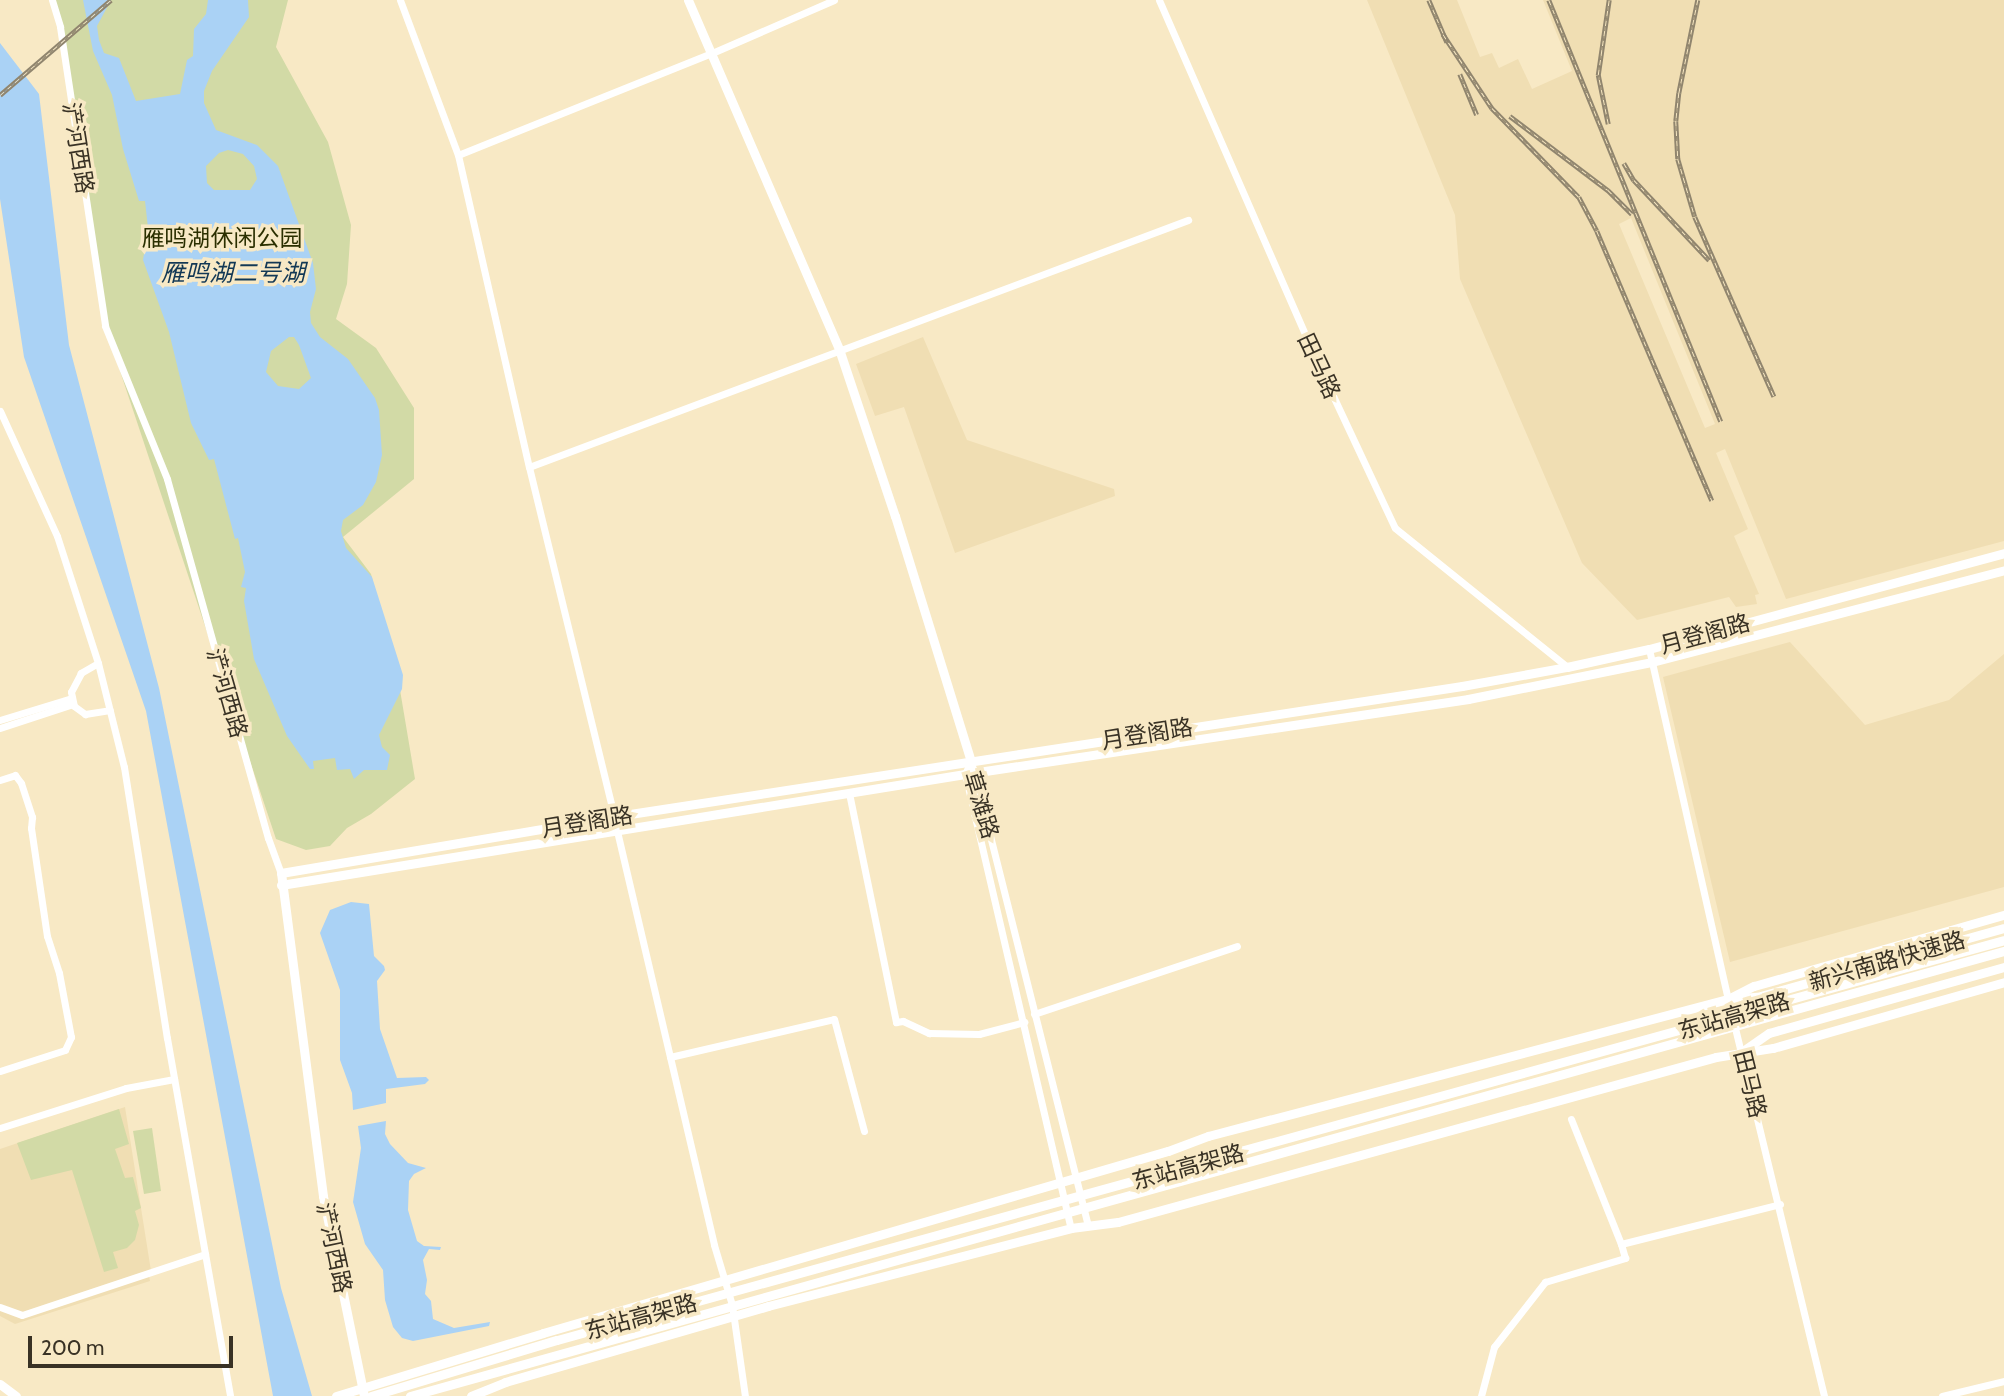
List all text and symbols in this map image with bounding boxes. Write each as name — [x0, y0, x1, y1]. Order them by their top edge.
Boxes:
street label: 浐河西路 — [57, 100, 99, 196]
park label: 雁鸣湖休闲公园 — [142, 224, 302, 252]
water label: 雁鸣湖二号湖 — [161, 259, 305, 287]
street label: 田马路 — [1292, 329, 1346, 403]
street label: 月登阁路 — [1657, 609, 1753, 659]
street label: 浐河西路 — [201, 645, 253, 741]
street label: 月登阁路 — [1099, 713, 1195, 755]
street label: 草滩路 — [958, 768, 1004, 842]
street label: 月登阁路 — [539, 801, 635, 843]
street label: 新兴南路快速路 — [1806, 926, 1968, 996]
street label: 东站高架路 — [1675, 987, 1793, 1045]
street label: 田马路 — [1728, 1047, 1772, 1121]
street label: 东站高架路 — [1129, 1139, 1247, 1195]
street label: 浐河西路 — [311, 1200, 357, 1296]
street label: 东站高架路 — [582, 1289, 700, 1345]
scale bar — [32, 1322, 236, 1366]
text: 200 m — [41, 1335, 104, 1360]

